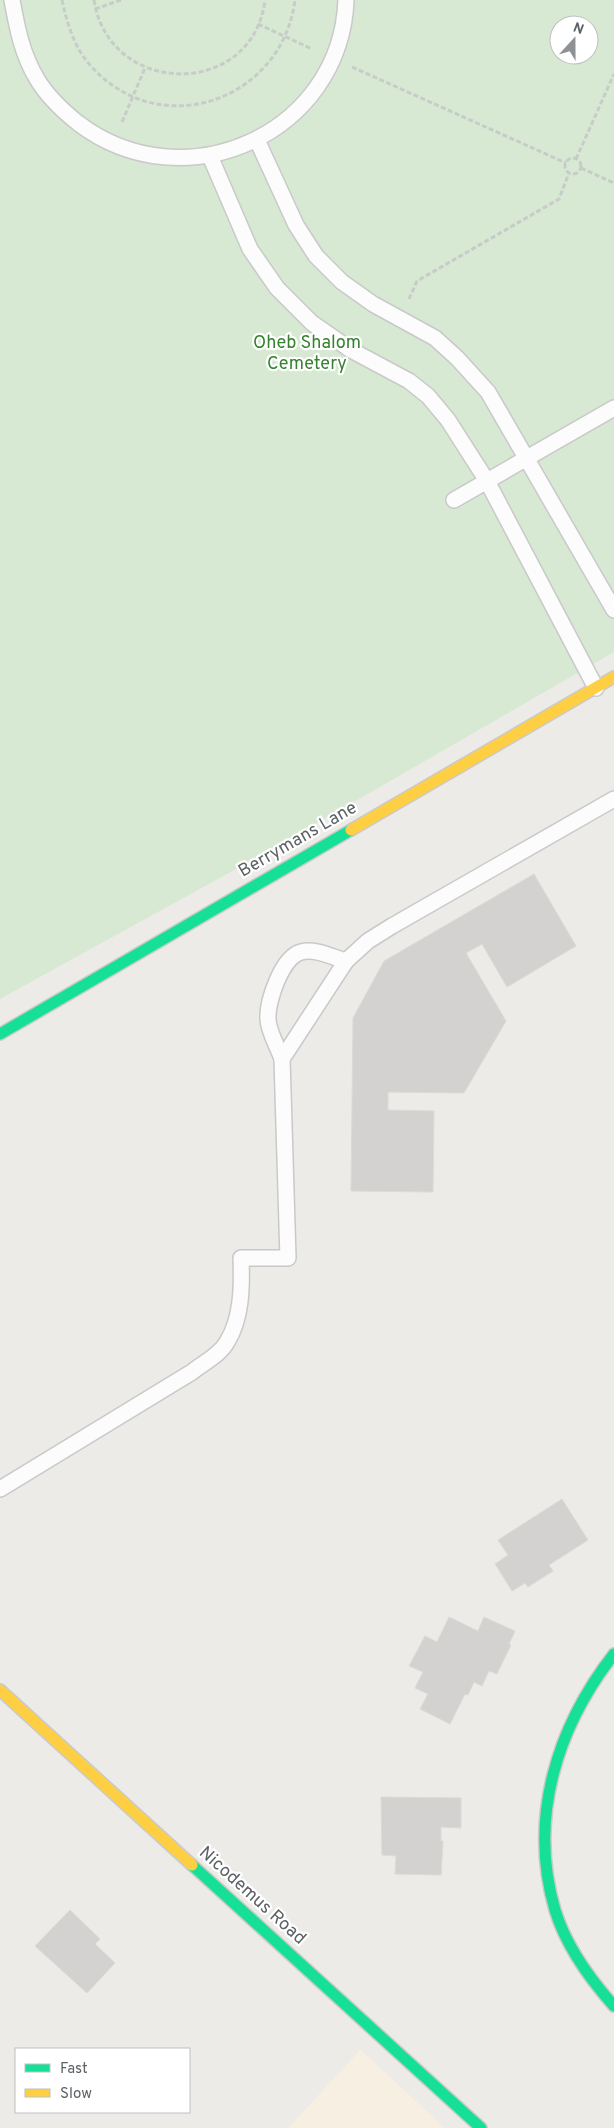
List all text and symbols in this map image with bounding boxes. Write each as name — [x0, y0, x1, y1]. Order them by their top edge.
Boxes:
north arrow — [549, 15, 599, 65]
text: N — [570, 20, 586, 39]
park label: Oheb Shalom Cemetery — [253, 332, 361, 376]
street label: Berrymans Lane — [235, 797, 361, 883]
street label: Nicodemus Road — [194, 1842, 310, 1950]
legend — [15, 2048, 190, 2113]
text: Fast — [60, 2060, 88, 2079]
text: Slow — [60, 2085, 92, 2104]

